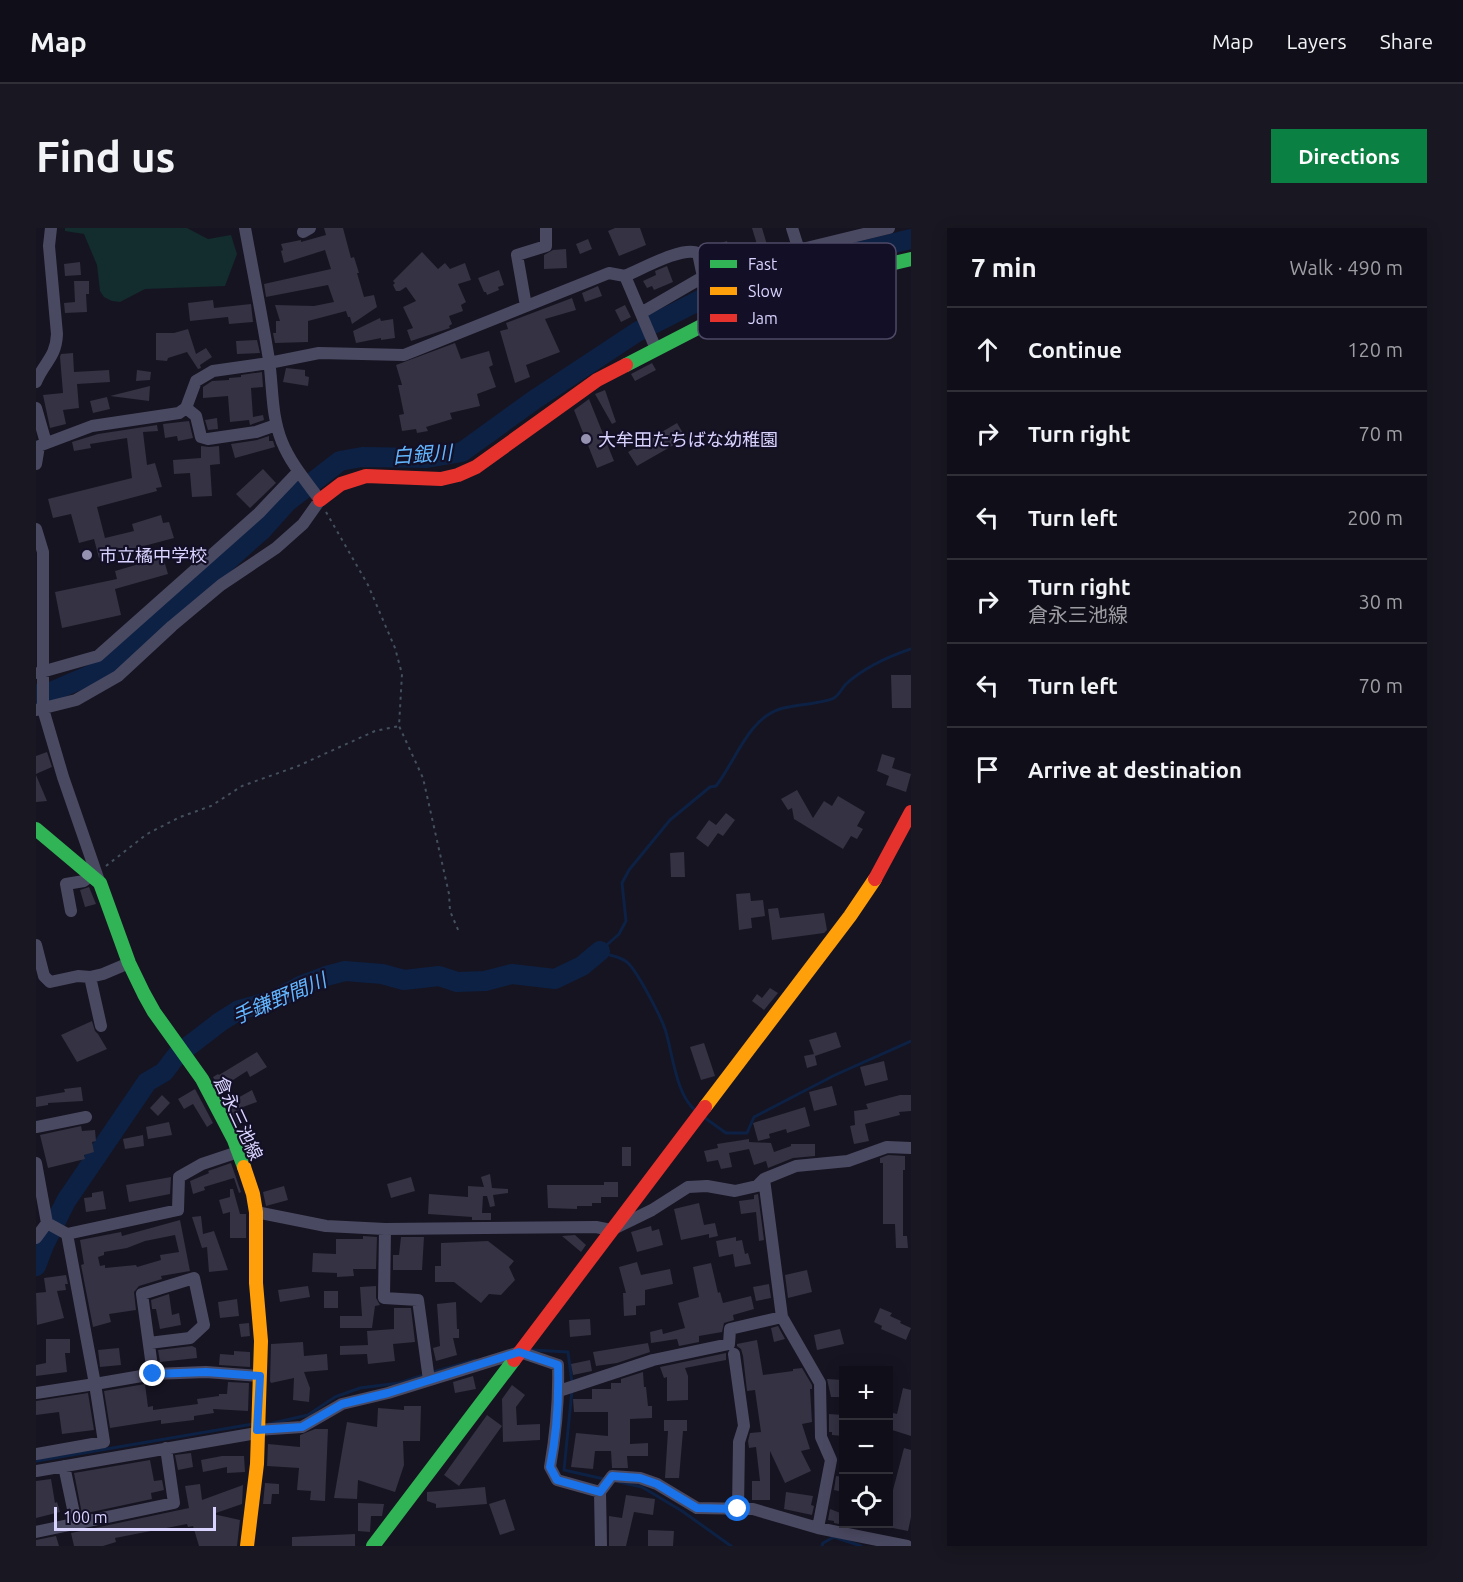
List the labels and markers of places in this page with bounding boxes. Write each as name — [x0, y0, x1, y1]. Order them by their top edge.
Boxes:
place label: 大牟田たちばな幼稚園 — [598, 429, 778, 449]
marker: 大牟田たちばな幼稚園 — [579, 432, 593, 446]
place label: 市立橘中学校 — [99, 545, 207, 565]
marker: 市立橘中学校 — [80, 548, 94, 562]

